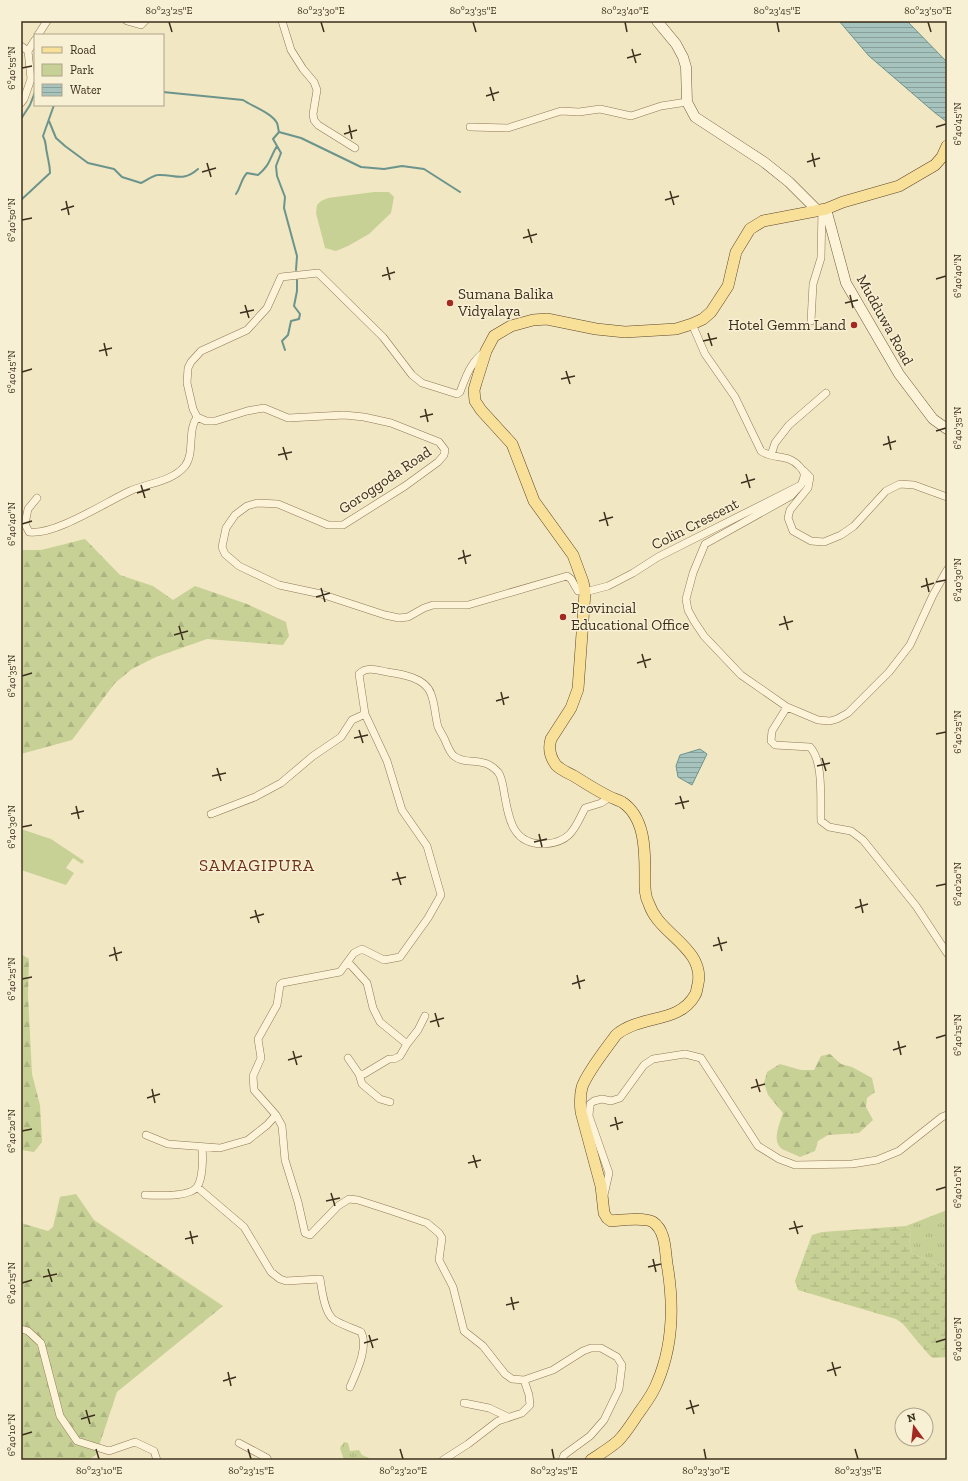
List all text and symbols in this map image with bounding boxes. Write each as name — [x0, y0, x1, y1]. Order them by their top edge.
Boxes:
text: 80°23'25"E — [146, 5, 193, 17]
text: 80°23'30"E — [297, 5, 345, 17]
text: 80°23'35"E — [450, 5, 496, 17]
text: 80°23'40"E — [601, 5, 649, 17]
text: 80°23'45"E — [754, 5, 801, 17]
text: 80°23'50"E — [904, 5, 952, 17]
legend — [34, 34, 164, 106]
text: Road — [70, 43, 96, 57]
text: 6°40'55"N — [6, 46, 18, 90]
text: Park — [70, 63, 95, 77]
text: Water — [70, 83, 102, 97]
text: 6°40'45"N — [952, 102, 964, 146]
text: 6°40'50"N — [6, 197, 18, 242]
text: 6°40'40"N — [952, 253, 964, 298]
street label: Mudduwa Road — [853, 272, 918, 369]
place label: Sumana Balika Vidyalaya — [457, 285, 553, 320]
marker: Sumana Balika Vidyalaya — [445, 298, 455, 308]
place label: Hotel Gemm Land — [728, 316, 847, 334]
marker: Hotel Gemm Land — [849, 320, 859, 330]
text: 6°40'45"N — [6, 350, 18, 394]
text: 6°40'35"N — [952, 406, 964, 450]
street label: Goroggoda Road — [335, 442, 435, 517]
street label: Colin Crescent — [648, 494, 742, 554]
text: 6°40'40"N — [6, 501, 18, 546]
text: 6°40'30"N — [952, 558, 964, 602]
place label: Provincial Educational Office — [571, 599, 689, 634]
marker: Provincial Educational Office — [558, 612, 568, 622]
text: 6°40'35"N — [6, 654, 18, 698]
text: 6°40'25"N — [952, 710, 964, 754]
text: 6°40'30"N — [6, 805, 18, 849]
district label: SAMAGIPURA — [199, 855, 315, 875]
text: 6°40'20"N — [952, 861, 964, 906]
text: 6°40'25"N — [6, 957, 18, 1001]
text: 6°40'15"N — [952, 1013, 964, 1056]
text: 6°40'20"N — [6, 1108, 18, 1153]
text: 6°40'10"N — [952, 1165, 964, 1208]
text: 6°40'15"N — [6, 1261, 18, 1304]
text: 6°40'05"N — [952, 1316, 964, 1361]
north arrow — [894, 1407, 934, 1447]
text: N — [906, 1410, 918, 1425]
text: 6°40'10"N — [6, 1413, 18, 1456]
text: 80°23'10"E — [76, 1465, 122, 1477]
text: 80°23'15"E — [228, 1465, 274, 1477]
text: 80°23'20"E — [379, 1465, 427, 1477]
text: 80°23'25"E — [531, 1465, 578, 1477]
text: 80°23'30"E — [682, 1465, 730, 1477]
text: 80°23'35"E — [835, 1465, 881, 1477]

